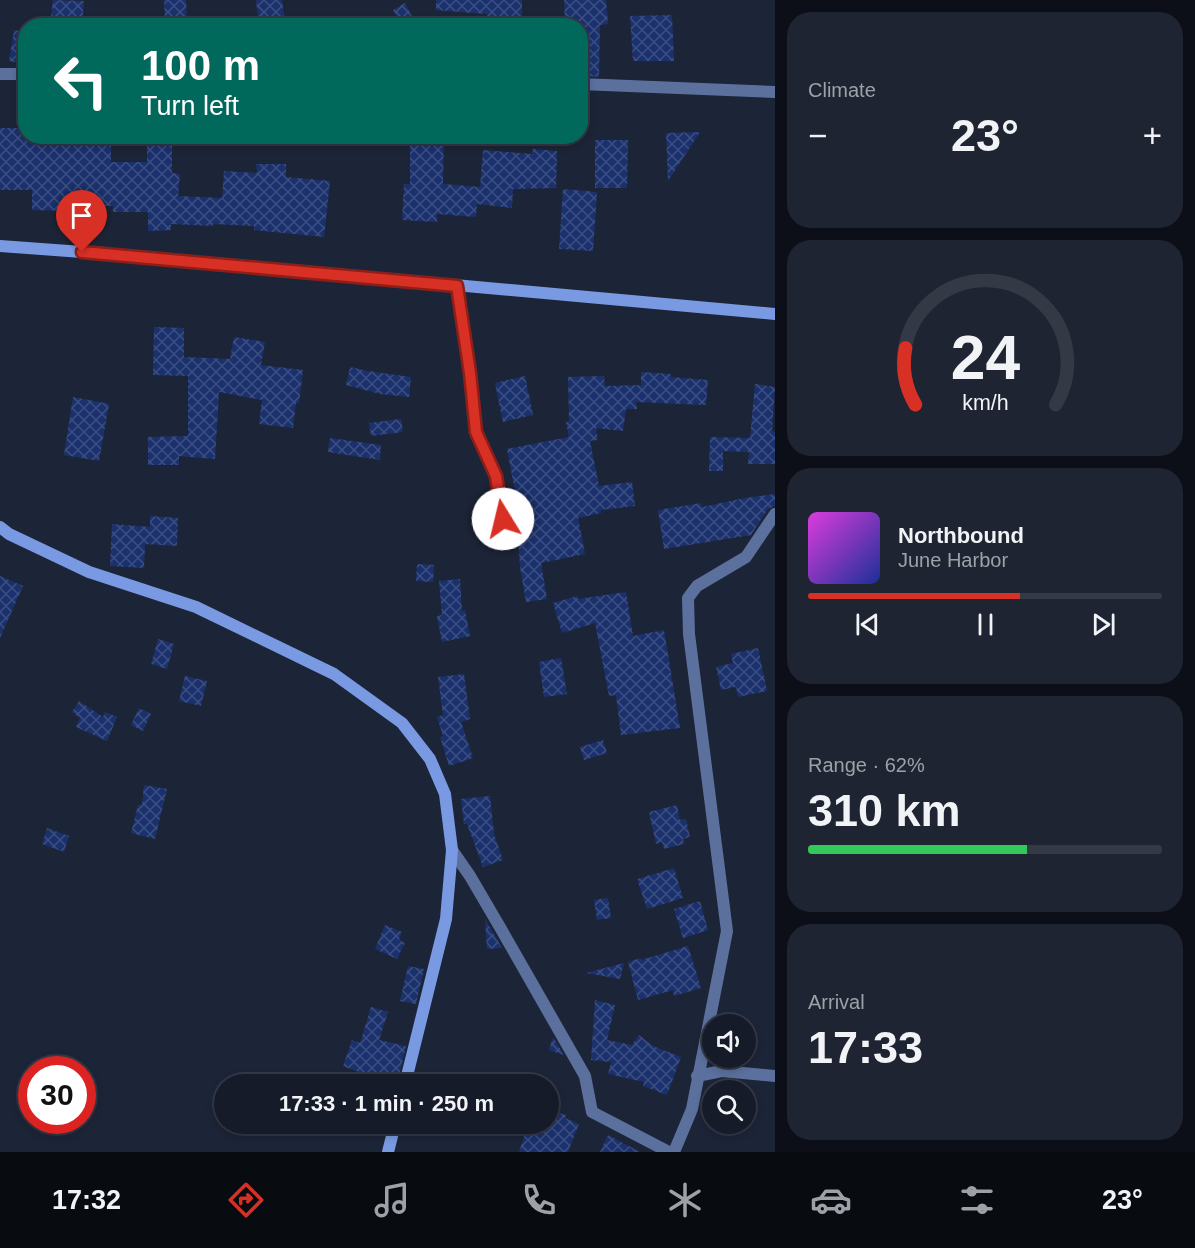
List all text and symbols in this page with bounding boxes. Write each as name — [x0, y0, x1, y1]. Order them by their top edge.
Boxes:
icon: left — [42, 42, 120, 120]
text: 100 m — [141, 42, 260, 89]
text: Climate — [808, 79, 876, 101]
text: Turn left — [141, 91, 239, 121]
text: 23° — [951, 110, 1019, 161]
text: − — [808, 117, 827, 154]
text: + — [1143, 117, 1162, 154]
pin — [56, 190, 107, 252]
icon: arrive — [65, 199, 98, 232]
text: 24 — [950, 323, 1020, 392]
text: km/h — [962, 391, 1008, 415]
position arrow — [471, 487, 535, 551]
text: Northbound — [898, 523, 1024, 548]
text: June Harbor — [898, 549, 1008, 571]
icon: previous — [851, 608, 884, 641]
icon: pause — [969, 608, 1002, 641]
icon: next — [1087, 608, 1120, 641]
text: Range · 62% — [808, 754, 925, 776]
text: 310 km — [808, 785, 961, 836]
text: Arrival — [808, 991, 865, 1013]
map controls — [702, 1014, 756, 1134]
button: sound — [702, 1014, 756, 1068]
text: 17:33 — [808, 1022, 923, 1073]
speed limit sign: 30 — [18, 1056, 96, 1134]
button: search — [702, 1080, 756, 1134]
text: 17:33 · 1 min · 250 m — [279, 1091, 494, 1116]
icon: directions — [225, 1179, 267, 1221]
icon: music — [371, 1179, 413, 1221]
icon: phone — [518, 1179, 560, 1221]
icon: climate — [664, 1179, 706, 1221]
icon: car — [810, 1179, 852, 1221]
icon: filters — [956, 1179, 998, 1221]
text: 17:32 — [52, 1185, 121, 1215]
text: 23° — [1102, 1185, 1143, 1215]

